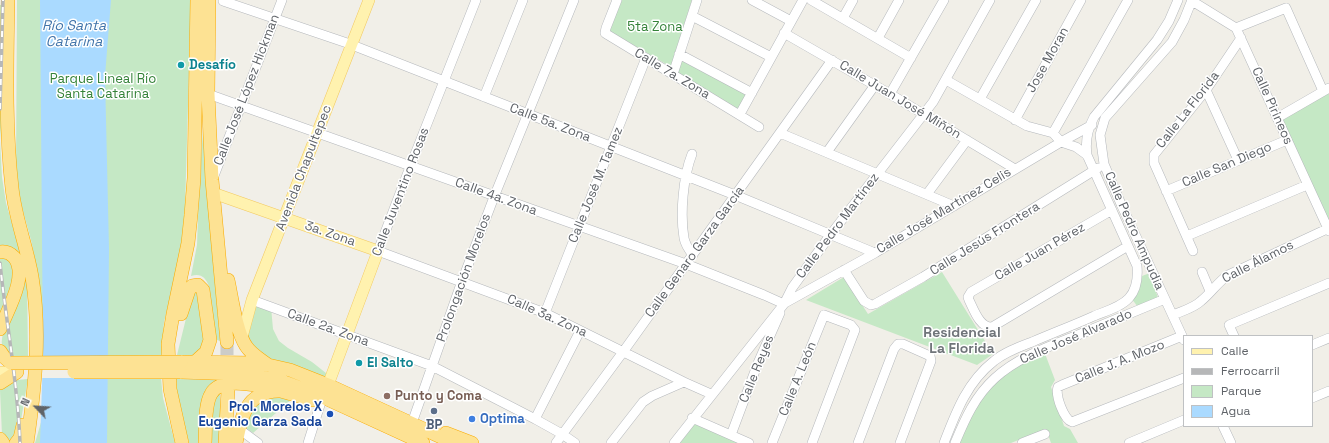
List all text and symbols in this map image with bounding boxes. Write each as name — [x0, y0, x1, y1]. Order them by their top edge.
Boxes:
street label: Calle José López Hickman — [211, 12, 283, 168]
water label: Río Santa Catarina — [42, 18, 106, 50]
park label: 5ta Zona — [627, 19, 683, 35]
street label: Jose Moran — [1024, 24, 1072, 96]
street label: Calle 7a. Zona — [631, 45, 713, 103]
place label: Desafío — [189, 57, 236, 73]
street label: Calle Juan José Miñón — [836, 58, 964, 142]
marker: Desafío — [176, 60, 186, 70]
street label: Calle Pirineos — [1248, 65, 1296, 147]
street label: Calle La Florida — [1153, 68, 1223, 152]
park label: Parque Lineal Río Santa Catarina — [50, 71, 156, 102]
street label: Calle 5a. Zona — [507, 100, 593, 146]
street label: Avenida Chapultepec — [273, 103, 335, 233]
street label: Calle Juventino Rosas — [369, 125, 433, 259]
street label: Calle José M. Tamez — [566, 125, 626, 245]
street label: Calle San Diego — [1180, 139, 1274, 191]
street label: Calle José Martínez Celis — [874, 165, 1014, 257]
street label: Calle Pedro Martínez — [793, 170, 883, 282]
street label: Calle Pedro Ampudia — [1101, 170, 1167, 292]
street label: Calle 4a. Zona — [453, 175, 539, 219]
street label: Calle Genaro Garza García — [642, 183, 748, 321]
street label: Calle Jesús Frontera — [927, 199, 1043, 279]
street label: Prolongación Morelos — [434, 212, 494, 344]
street label: 3a. Zona — [303, 218, 357, 250]
street label: Calle Juan Pérez — [992, 220, 1088, 284]
street label: Calle Álamos — [1220, 237, 1296, 287]
street label: Calle 3a. Zona — [505, 291, 589, 341]
street label: Calle 2a. Zona — [285, 306, 371, 350]
street label: Calle José Alvarado — [1017, 306, 1135, 368]
district label: Residencial La Florida — [923, 325, 1001, 358]
street label: Calle Reyes — [736, 333, 778, 405]
legend — [1183, 335, 1313, 427]
street label: Calle J. A. Mozo — [1073, 337, 1167, 387]
street label: Calle A. León — [776, 340, 820, 418]
text: Calle — [1221, 343, 1249, 359]
place label: El Salto — [367, 355, 413, 371]
marker: El Salto — [354, 358, 364, 368]
text: Ferrocarril — [1221, 363, 1280, 379]
text: Parque — [1221, 383, 1261, 399]
north arrow — [16, 387, 56, 427]
place label: Punto y Coma — [395, 388, 482, 404]
marker: Punto y Coma — [382, 391, 392, 401]
text: N — [17, 396, 33, 408]
place label: Prol. Morelos X Eugenio Garza Sada — [198, 399, 322, 430]
text: Agua — [1221, 403, 1251, 419]
marker: BP — [429, 406, 439, 416]
marker: Prol. Morelos X Eugenio Garza Sada — [325, 409, 335, 419]
place label: Optima — [480, 411, 525, 427]
marker: Optima — [467, 414, 477, 424]
place label: BP — [426, 417, 442, 433]

